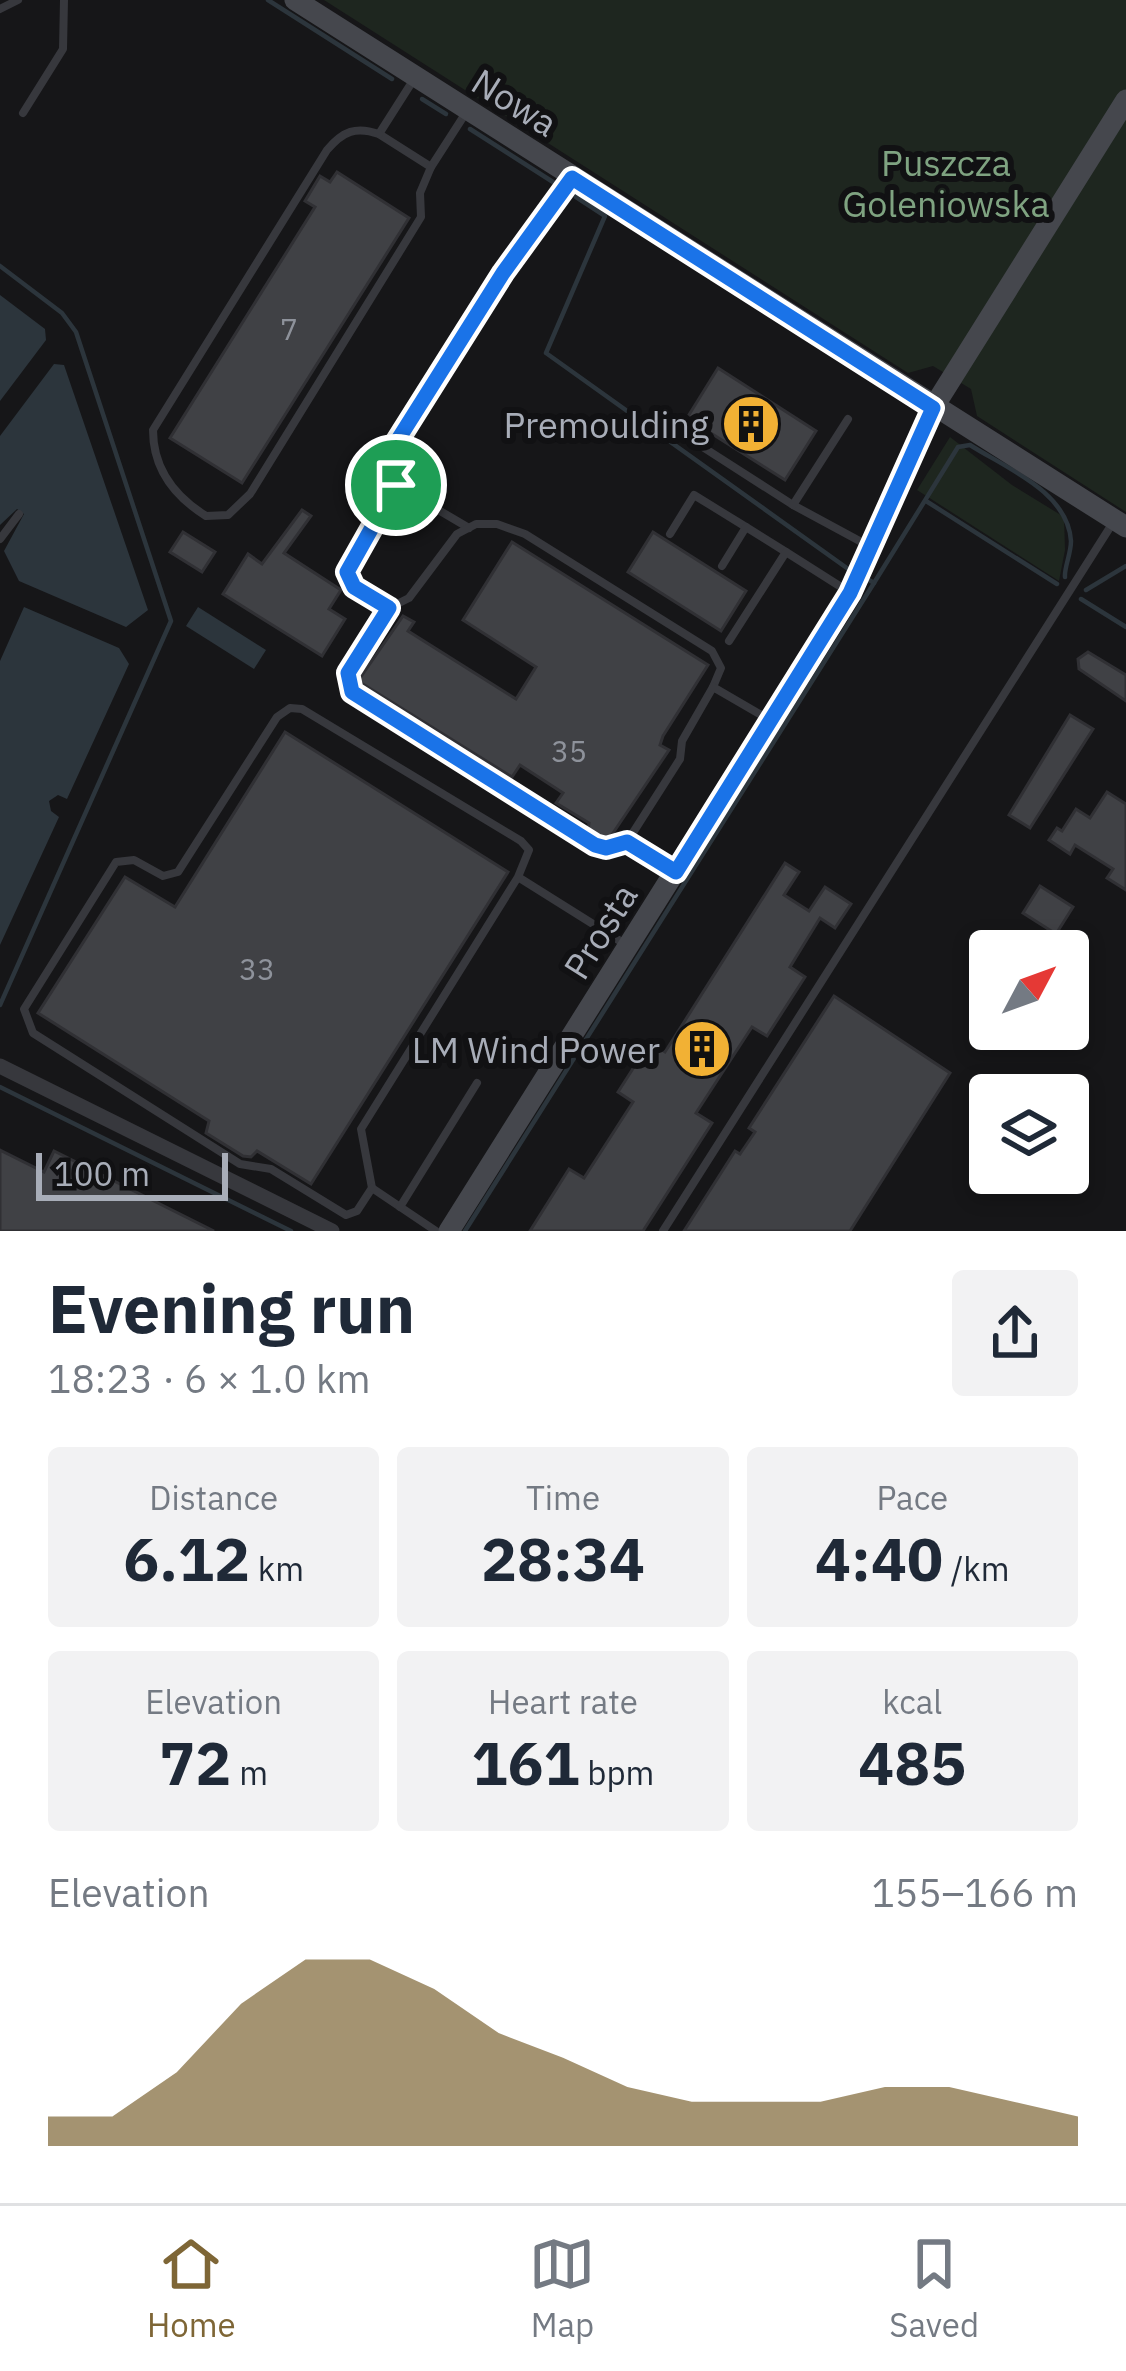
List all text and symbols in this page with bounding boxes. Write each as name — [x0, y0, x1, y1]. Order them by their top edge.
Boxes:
street label: Nowa — [464, 58, 566, 146]
park label: Puszcza Goleniowska — [842, 139, 1050, 227]
house number: 7 — [280, 309, 298, 348]
building icon: Premoulding — [720, 393, 782, 455]
place label: Premoulding — [504, 401, 709, 448]
pin — [345, 434, 447, 536]
icon: arrive — [363, 452, 429, 518]
house number: 35 — [551, 731, 587, 770]
street label: Prosta — [553, 875, 647, 987]
north arrow — [969, 930, 1089, 1050]
map controls — [969, 930, 1089, 1194]
house number: 33 — [239, 949, 275, 988]
building icon: LM Wind Power — [671, 1018, 733, 1080]
place label: LM Wind Power — [412, 1026, 660, 1073]
button: layers — [969, 1074, 1089, 1194]
scale bar — [36, 1147, 228, 1200]
text: 100 m — [54, 1152, 150, 1195]
text: Evening run — [48, 1265, 415, 1351]
button: share — [952, 1270, 1078, 1396]
text: 18:23 · 6 × 1.0 km — [48, 1353, 371, 1404]
text: Distance — [149, 1476, 278, 1519]
text: Time — [526, 1476, 600, 1519]
text: Pace — [876, 1476, 948, 1519]
text: 6.12 — [123, 1519, 250, 1598]
text: 28:34 — [481, 1519, 645, 1598]
text: 4:40 — [815, 1519, 943, 1598]
text: km — [250, 1547, 304, 1590]
text: /km — [943, 1547, 1010, 1590]
text: Elevation — [145, 1680, 282, 1723]
text: Heart rate — [488, 1680, 638, 1723]
text: kcal — [882, 1680, 942, 1723]
text: 72 — [159, 1723, 231, 1802]
text: 161 — [472, 1723, 580, 1802]
text: 485 — [858, 1723, 966, 1802]
text: m — [231, 1751, 268, 1794]
text: bpm — [580, 1751, 654, 1794]
text: Elevation — [48, 1867, 210, 1918]
text: 155–166 m — [871, 1867, 1078, 1918]
tab: Home — [147, 2231, 236, 2346]
tab: Map — [529, 2231, 595, 2346]
tab: Saved — [889, 2231, 979, 2346]

